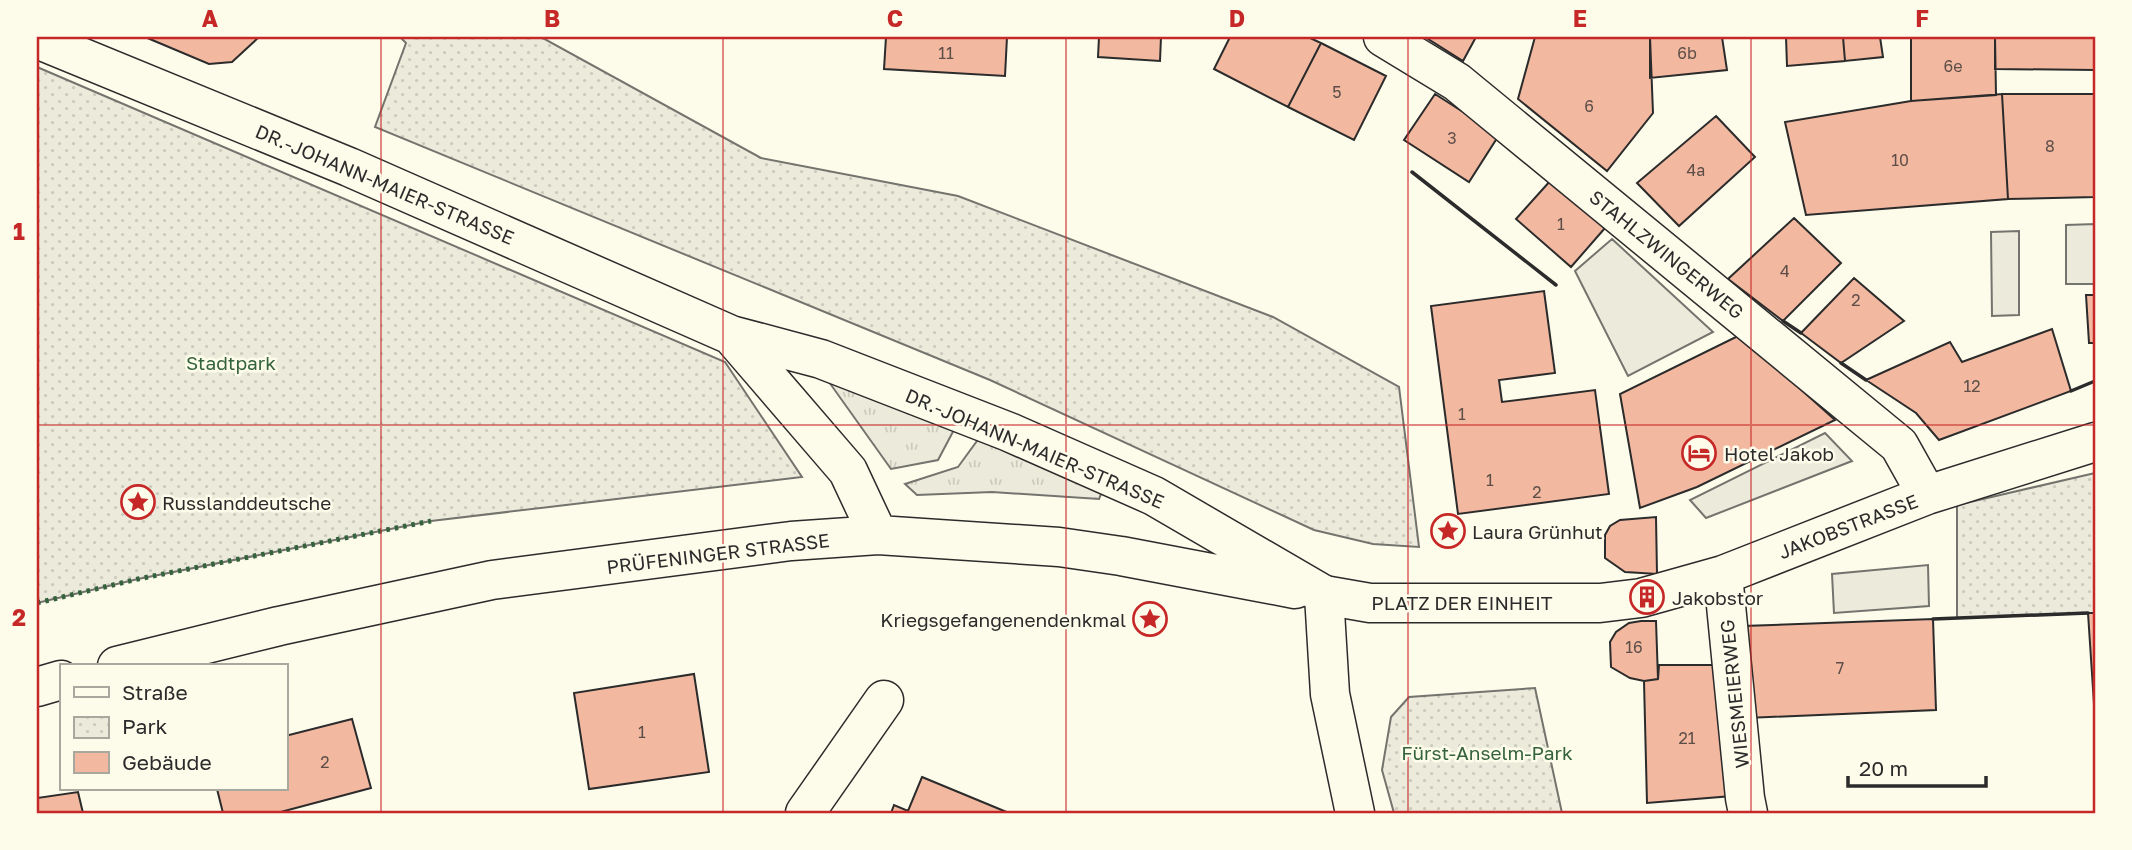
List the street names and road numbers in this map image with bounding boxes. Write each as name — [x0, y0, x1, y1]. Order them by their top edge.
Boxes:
street label: DR.-JOHANN-MAIER-STRASSE — [252, 119, 518, 249]
street label: STAHLZWINGERWEG — [1585, 185, 1749, 323]
street label: DR.-JOHANN-MAIER-STRASSE — [902, 383, 1168, 513]
street label: JAKOBSTRASSE — [1775, 489, 1921, 563]
street label: PRÜFENINGER STRASSE — [605, 528, 831, 578]
street label: PLATZ DER EINHEIT — [1371, 591, 1553, 614]
street label: WIESMEIERWEG — [1715, 618, 1753, 770]

